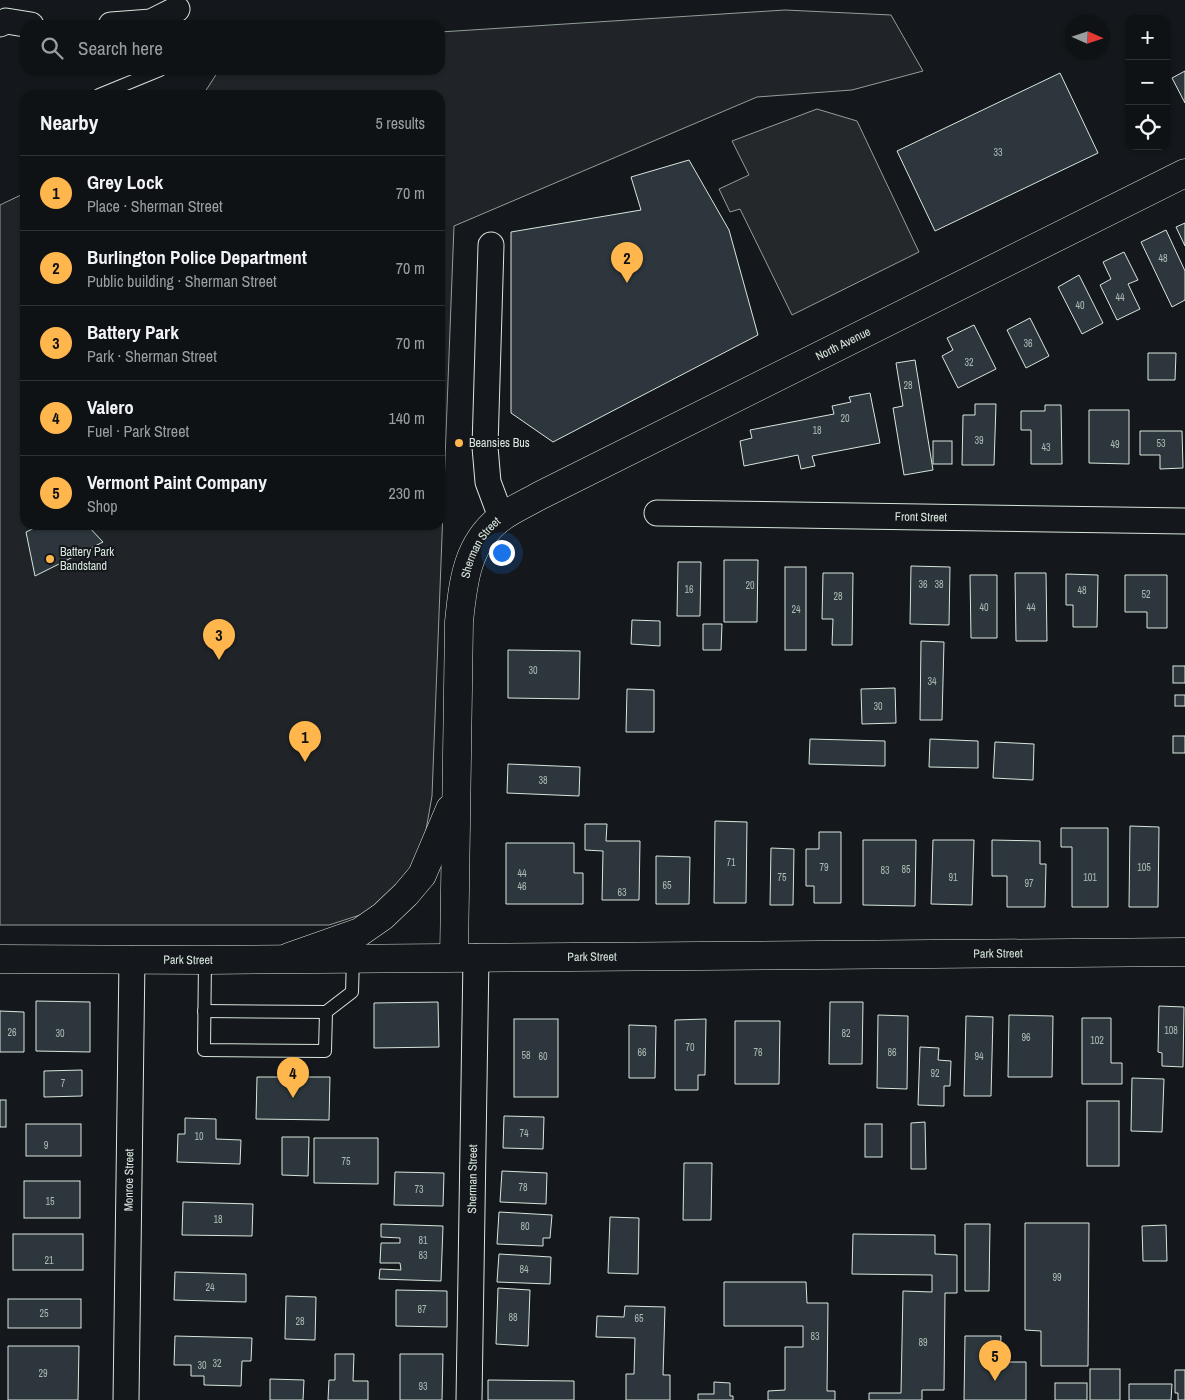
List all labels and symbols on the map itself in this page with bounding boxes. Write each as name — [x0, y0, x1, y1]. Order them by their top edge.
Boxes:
north arrow — [1065, 15, 1110, 60]
house number: 33 — [993, 146, 1003, 159]
pin: 2 — [611, 242, 643, 283]
house number: 48 — [1158, 252, 1168, 265]
house number: 44 — [1115, 291, 1125, 304]
house number: 40 — [1075, 299, 1085, 312]
street label: North Avenue — [813, 323, 873, 364]
house number: 36 — [1023, 337, 1033, 350]
house number: 32 — [964, 356, 974, 369]
house number: 28 — [903, 379, 913, 392]
house number: 20 — [840, 412, 850, 425]
house number: 18 — [812, 424, 822, 437]
house number: 39 — [974, 434, 984, 447]
place label: Beansies Bus — [469, 435, 530, 451]
marker: Beansies Bus — [453, 437, 465, 449]
house number: 53 — [1156, 437, 1166, 450]
house number: 49 — [1110, 438, 1120, 451]
house number: 43 — [1041, 441, 1051, 454]
street label: Front Street — [895, 509, 947, 525]
street label: Sherman Street — [457, 513, 504, 580]
your location — [489, 540, 515, 566]
place label: Battery Park Bandstand — [60, 544, 114, 574]
marker: Battery Park Bandstand — [44, 553, 56, 565]
house number: 36 — [918, 578, 928, 591]
house number: 38 — [934, 578, 944, 591]
house number: 20 — [745, 579, 755, 592]
house number: 16 — [684, 583, 694, 596]
house number: 48 — [1077, 584, 1087, 597]
house number: 52 — [1141, 588, 1151, 601]
house number: 28 — [833, 590, 843, 603]
house number: 40 — [979, 601, 989, 614]
house number: 44 — [1026, 601, 1036, 614]
house number: 24 — [791, 603, 801, 616]
pin: 3 — [203, 619, 235, 660]
house number: 30 — [528, 664, 538, 677]
house number: 34 — [927, 675, 937, 688]
house number: 30 — [873, 700, 883, 713]
pin: 1 — [289, 721, 321, 762]
house number: 38 — [538, 774, 548, 787]
house number: 71 — [726, 856, 736, 869]
house number: 79 — [819, 861, 829, 874]
house number: 105 — [1137, 861, 1151, 874]
house number: 85 — [901, 863, 911, 876]
house number: 83 — [880, 864, 890, 877]
house number: 44 — [517, 867, 527, 880]
house number: 75 — [777, 871, 787, 884]
house number: 91 — [948, 871, 958, 884]
house number: 101 — [1083, 871, 1097, 884]
house number: 97 — [1024, 877, 1034, 890]
house number: 65 — [662, 879, 672, 892]
house number: 46 — [517, 880, 527, 893]
house number: 63 — [617, 886, 627, 899]
street label: Park Street — [973, 945, 1023, 962]
street label: Park Street — [567, 949, 617, 965]
street label: Park Street — [163, 952, 213, 968]
house number: 108 — [1164, 1024, 1178, 1037]
house number: 26 — [7, 1026, 17, 1039]
house number: 30 — [55, 1027, 65, 1040]
house number: 82 — [841, 1027, 851, 1040]
house number: 96 — [1021, 1031, 1031, 1044]
house number: 102 — [1090, 1034, 1104, 1047]
house number: 70 — [685, 1041, 695, 1054]
house number: 66 — [637, 1046, 647, 1059]
house number: 76 — [753, 1046, 763, 1059]
house number: 86 — [887, 1046, 897, 1059]
house number: 58 — [521, 1049, 531, 1062]
house number: 60 — [538, 1050, 548, 1063]
house number: 94 — [974, 1050, 984, 1063]
pin: 4 — [277, 1057, 309, 1098]
house number: 92 — [930, 1067, 940, 1080]
house number: 7 — [61, 1077, 66, 1090]
house number: 74 — [519, 1127, 529, 1140]
house number: 10 — [194, 1130, 204, 1143]
house number: 9 — [44, 1139, 49, 1152]
street label: Sherman Street — [464, 1144, 481, 1214]
street label: Monroe Street — [121, 1148, 137, 1211]
house number: 75 — [341, 1155, 351, 1168]
house number: 78 — [518, 1181, 528, 1194]
house number: 73 — [414, 1183, 424, 1196]
house number: 15 — [45, 1195, 55, 1208]
house number: 18 — [213, 1213, 223, 1226]
house number: 80 — [520, 1220, 530, 1233]
house number: 81 — [418, 1234, 428, 1247]
house number: 83 — [418, 1249, 428, 1262]
house number: 21 — [44, 1254, 54, 1267]
house number: 84 — [519, 1263, 529, 1276]
house number: 99 — [1052, 1271, 1062, 1284]
house number: 24 — [205, 1281, 215, 1294]
house number: 87 — [417, 1303, 427, 1316]
house number: 25 — [39, 1307, 49, 1320]
house number: 88 — [508, 1311, 518, 1324]
house number: 65 — [634, 1312, 644, 1325]
house number: 28 — [295, 1315, 305, 1328]
house number: 83 — [810, 1330, 820, 1343]
house number: 89 — [918, 1336, 928, 1349]
pin: 5 — [979, 1340, 1011, 1381]
house number: 32 — [212, 1357, 222, 1370]
house number: 30 — [197, 1359, 207, 1372]
house number: 29 — [38, 1367, 48, 1380]
house number: 93 — [418, 1380, 428, 1393]

